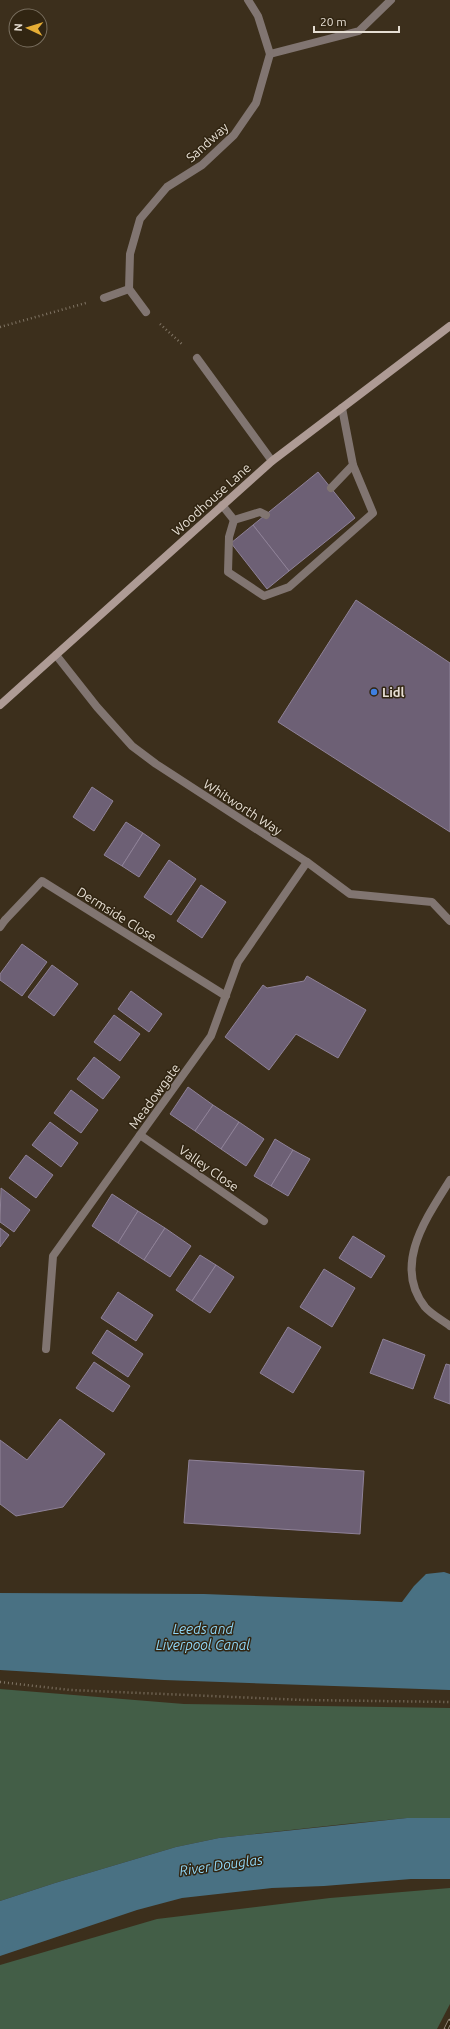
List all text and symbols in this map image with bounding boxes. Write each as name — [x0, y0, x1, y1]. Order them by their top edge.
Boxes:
north arrow — [8, 8, 48, 48]
scale bar — [314, 8, 399, 34]
text: 20 m — [320, 15, 347, 28]
text: N — [12, 23, 24, 32]
street label: Sandway — [183, 120, 231, 164]
street label: Woodhouse Lane — [169, 460, 253, 538]
place label: Lidl — [382, 685, 405, 699]
marker: Lidl — [369, 687, 379, 697]
street label: Whitworth Way — [201, 776, 285, 838]
street label: Dermside Close — [75, 884, 159, 944]
street label: Meadowgate — [126, 1061, 182, 1131]
street label: Valley Close — [176, 1142, 242, 1194]
water label: Leeds and Liverpool Canal — [156, 1621, 250, 1653]
water label: River Douglas — [178, 1851, 264, 1879]

